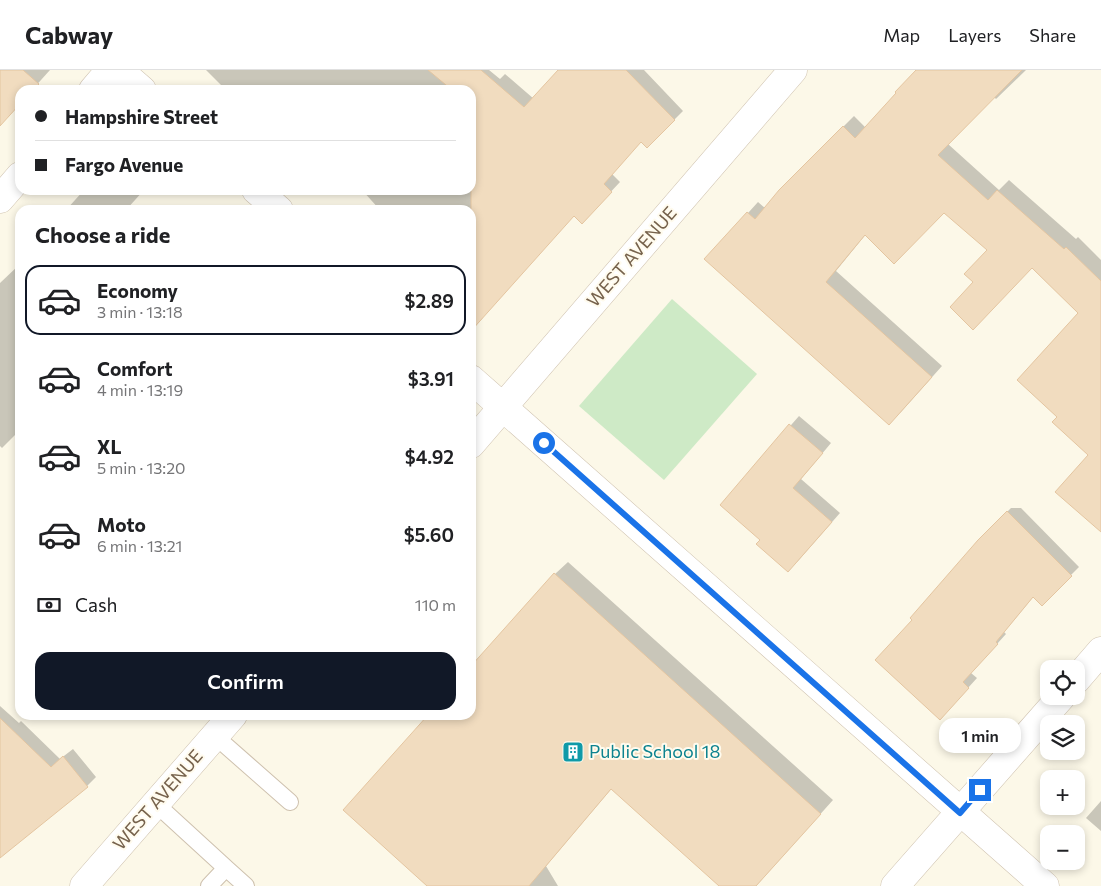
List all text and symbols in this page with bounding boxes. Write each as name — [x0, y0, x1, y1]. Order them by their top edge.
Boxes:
text: Cabway — [25, 20, 113, 49]
text: Map — [883, 24, 920, 46]
text: Layers — [948, 24, 1001, 46]
text: Share — [1029, 24, 1076, 46]
text: Hampshire Street — [65, 105, 218, 128]
text: Fargo Avenue — [65, 153, 183, 176]
street label: WEST AVENUE — [582, 202, 681, 311]
text: Choose a ride — [35, 221, 170, 248]
icon: car — [37, 278, 82, 323]
text: Economy — [97, 279, 178, 302]
text: $2.89 — [405, 289, 454, 312]
text: 3 min · 13:18 — [97, 302, 183, 321]
icon: car — [37, 356, 82, 401]
text: Comfort — [97, 357, 173, 380]
text: $3.91 — [408, 367, 454, 390]
text: 4 min · 13:19 — [97, 380, 183, 399]
route start — [533, 432, 555, 454]
icon: car — [37, 434, 82, 479]
text: XL — [97, 435, 122, 458]
text: $4.92 — [405, 445, 454, 468]
text: 5 min · 13:20 — [97, 458, 185, 477]
icon: car — [37, 512, 82, 557]
text: Moto — [97, 513, 146, 536]
text: $5.60 — [404, 523, 454, 546]
text: 6 min · 13:21 — [97, 536, 182, 555]
icon: cash — [35, 591, 63, 619]
text: Cash — [75, 593, 117, 616]
text: 110 m — [415, 595, 456, 614]
button: Confirm — [35, 652, 456, 710]
map controls — [1040, 660, 1085, 870]
button: locate — [1040, 660, 1085, 705]
button: layers — [1040, 715, 1085, 760]
callout: 1 min — [939, 718, 1021, 752]
text: 1 min — [961, 726, 999, 745]
building icon: Public School 18 — [561, 740, 585, 764]
place label: Public School 18 — [589, 740, 721, 762]
street label: WEST AVENUE — [108, 745, 207, 854]
button: + — [1040, 770, 1085, 815]
route end — [969, 779, 991, 801]
button: − — [1040, 825, 1085, 870]

